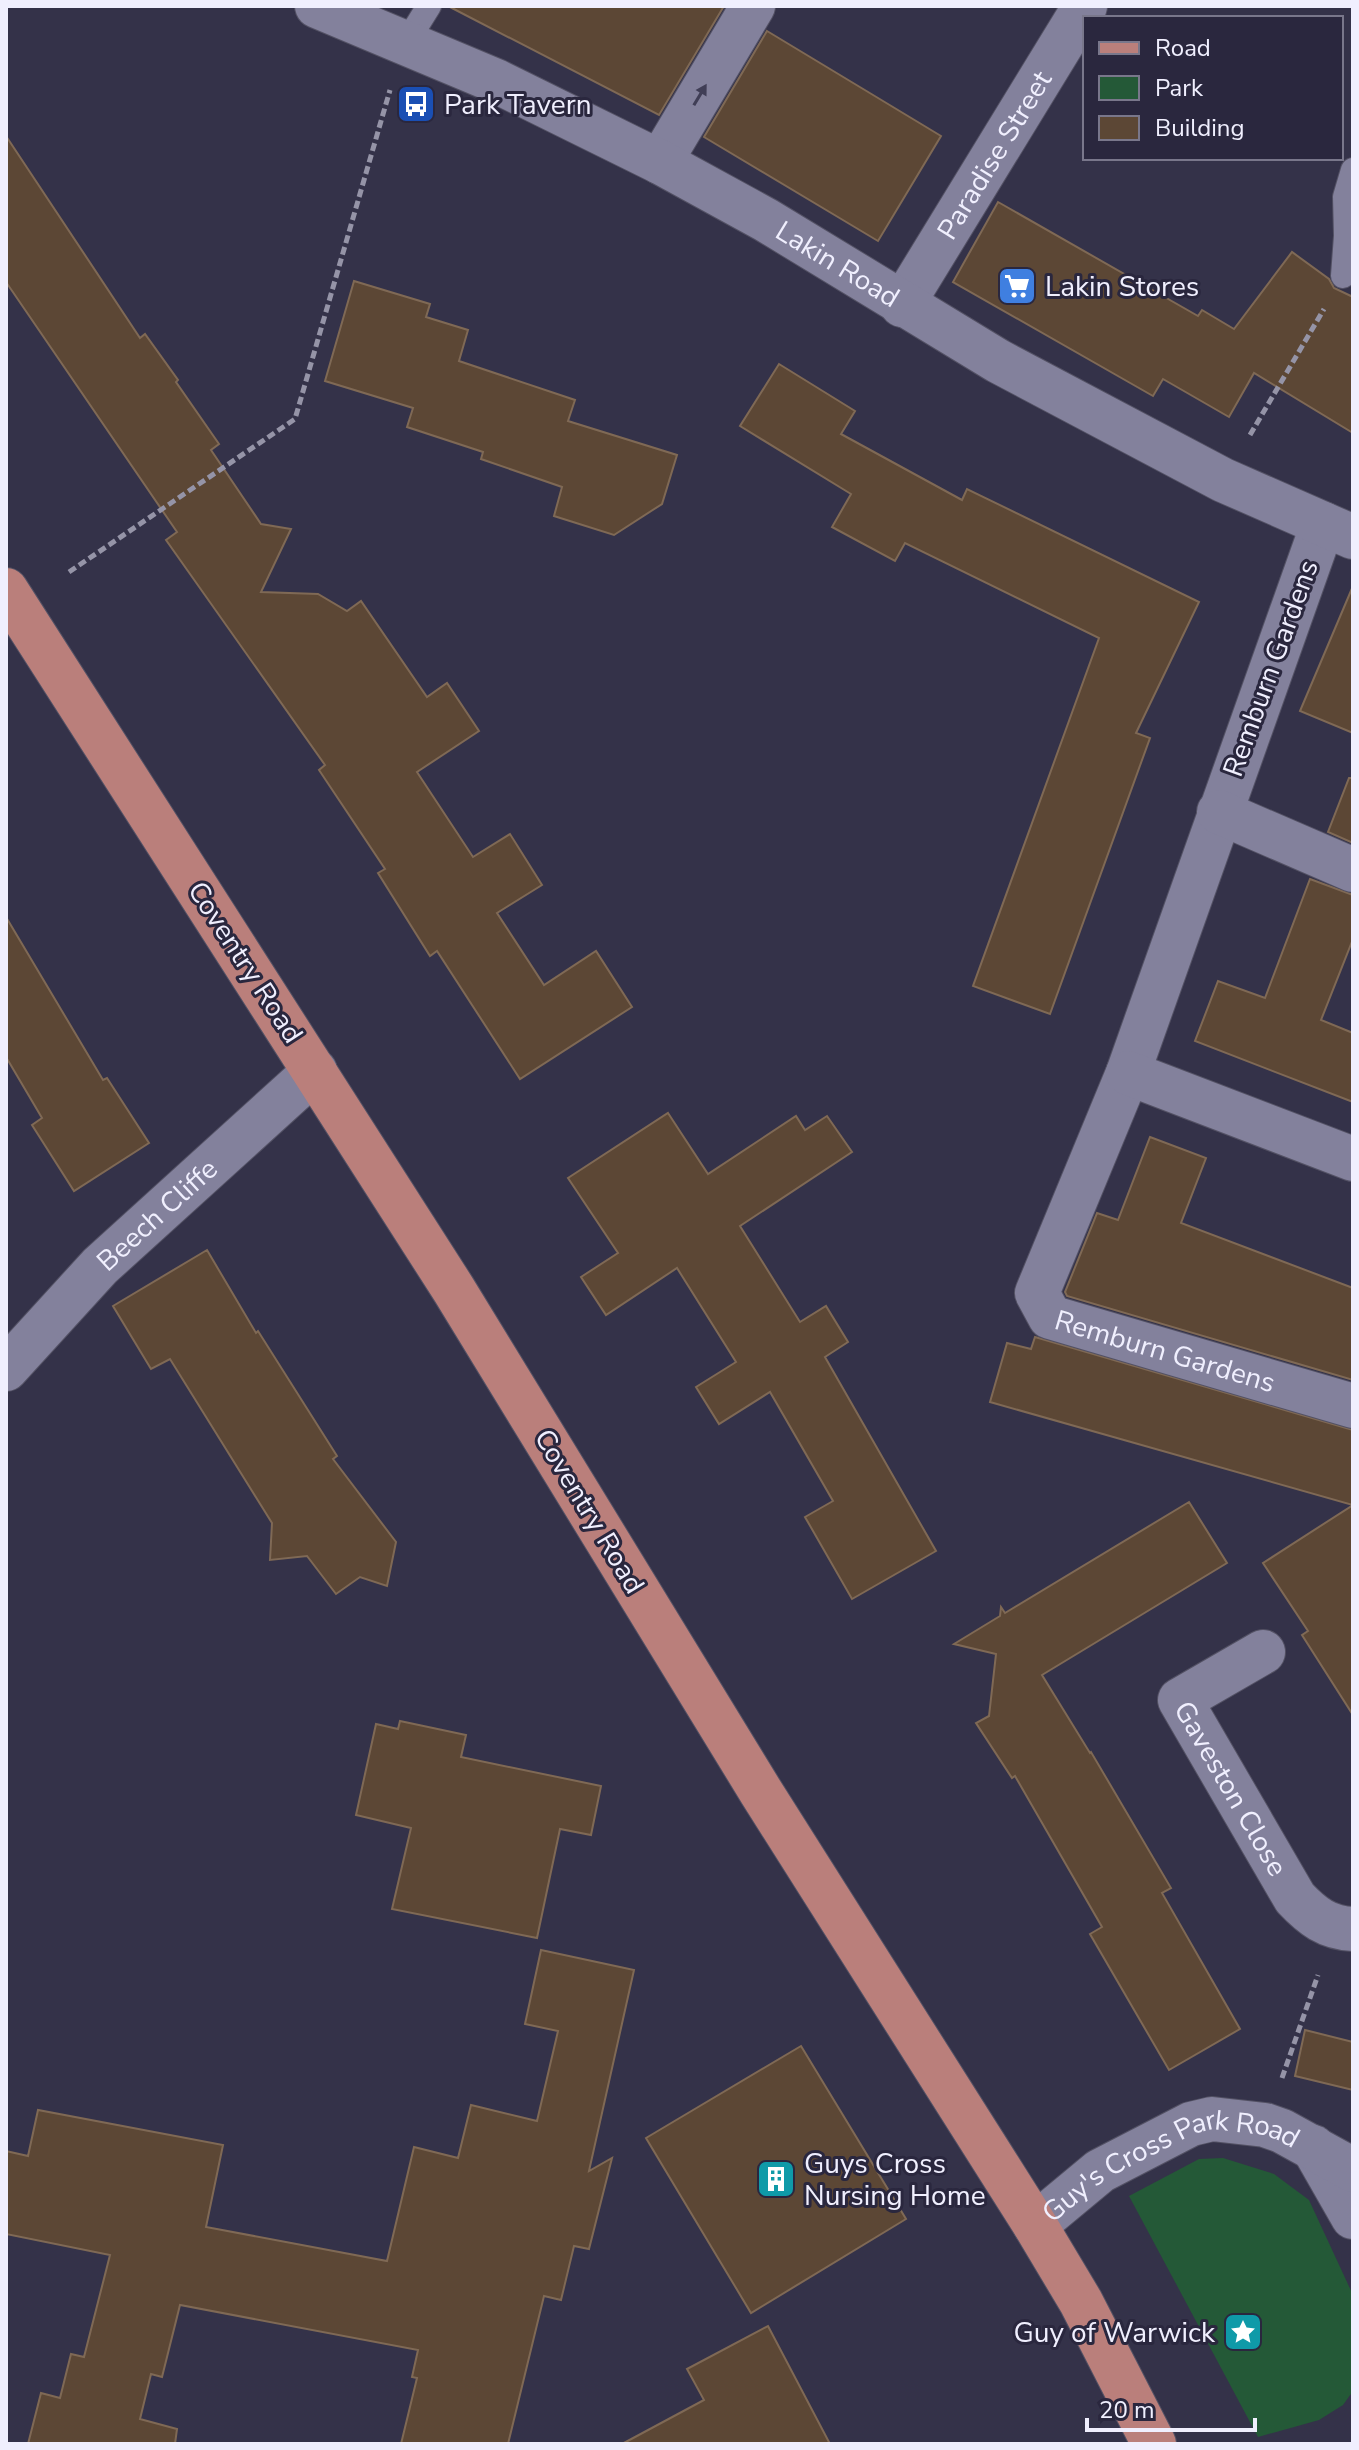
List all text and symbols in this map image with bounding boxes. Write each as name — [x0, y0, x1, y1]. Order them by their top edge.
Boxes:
legend — [1083, 16, 1343, 160]
text: Road — [1155, 32, 1211, 64]
street label: Paradise Street — [929, 64, 1061, 247]
text: Park — [1155, 72, 1204, 104]
bus stop icon: Park Tavern — [395, 83, 437, 125]
one-way arrow — [693, 84, 707, 106]
place label: Park Tavern — [444, 86, 592, 124]
text: Building — [1155, 112, 1245, 144]
street label: Lakin Road — [768, 212, 907, 317]
supermarket icon: Lakin Stores — [996, 265, 1038, 307]
place label: Lakin Stores — [1045, 268, 1199, 306]
street label: Remburn Gardens — [1214, 555, 1328, 782]
street label: Coventry Road — [179, 874, 312, 1051]
street label: Beech Cliffe — [89, 1150, 226, 1280]
street label: Remburn Gardens — [1050, 1301, 1280, 1402]
street label: Coventry Road — [525, 1422, 653, 1601]
street label: Gaveston Close — [1165, 1694, 1296, 1883]
street label: Guy's Cross Park Road — [1034, 2101, 1307, 2231]
place label: Guys Cross Nursing Home — [804, 2145, 986, 2215]
building icon: Guys Cross Nursing Home — [755, 2158, 797, 2200]
place icon: Guy of Warwick — [1222, 2311, 1264, 2353]
place label: Guy of Warwick — [1013, 2314, 1216, 2352]
scale bar — [1087, 2382, 1255, 2432]
text: 20 m — [1099, 2394, 1155, 2426]

